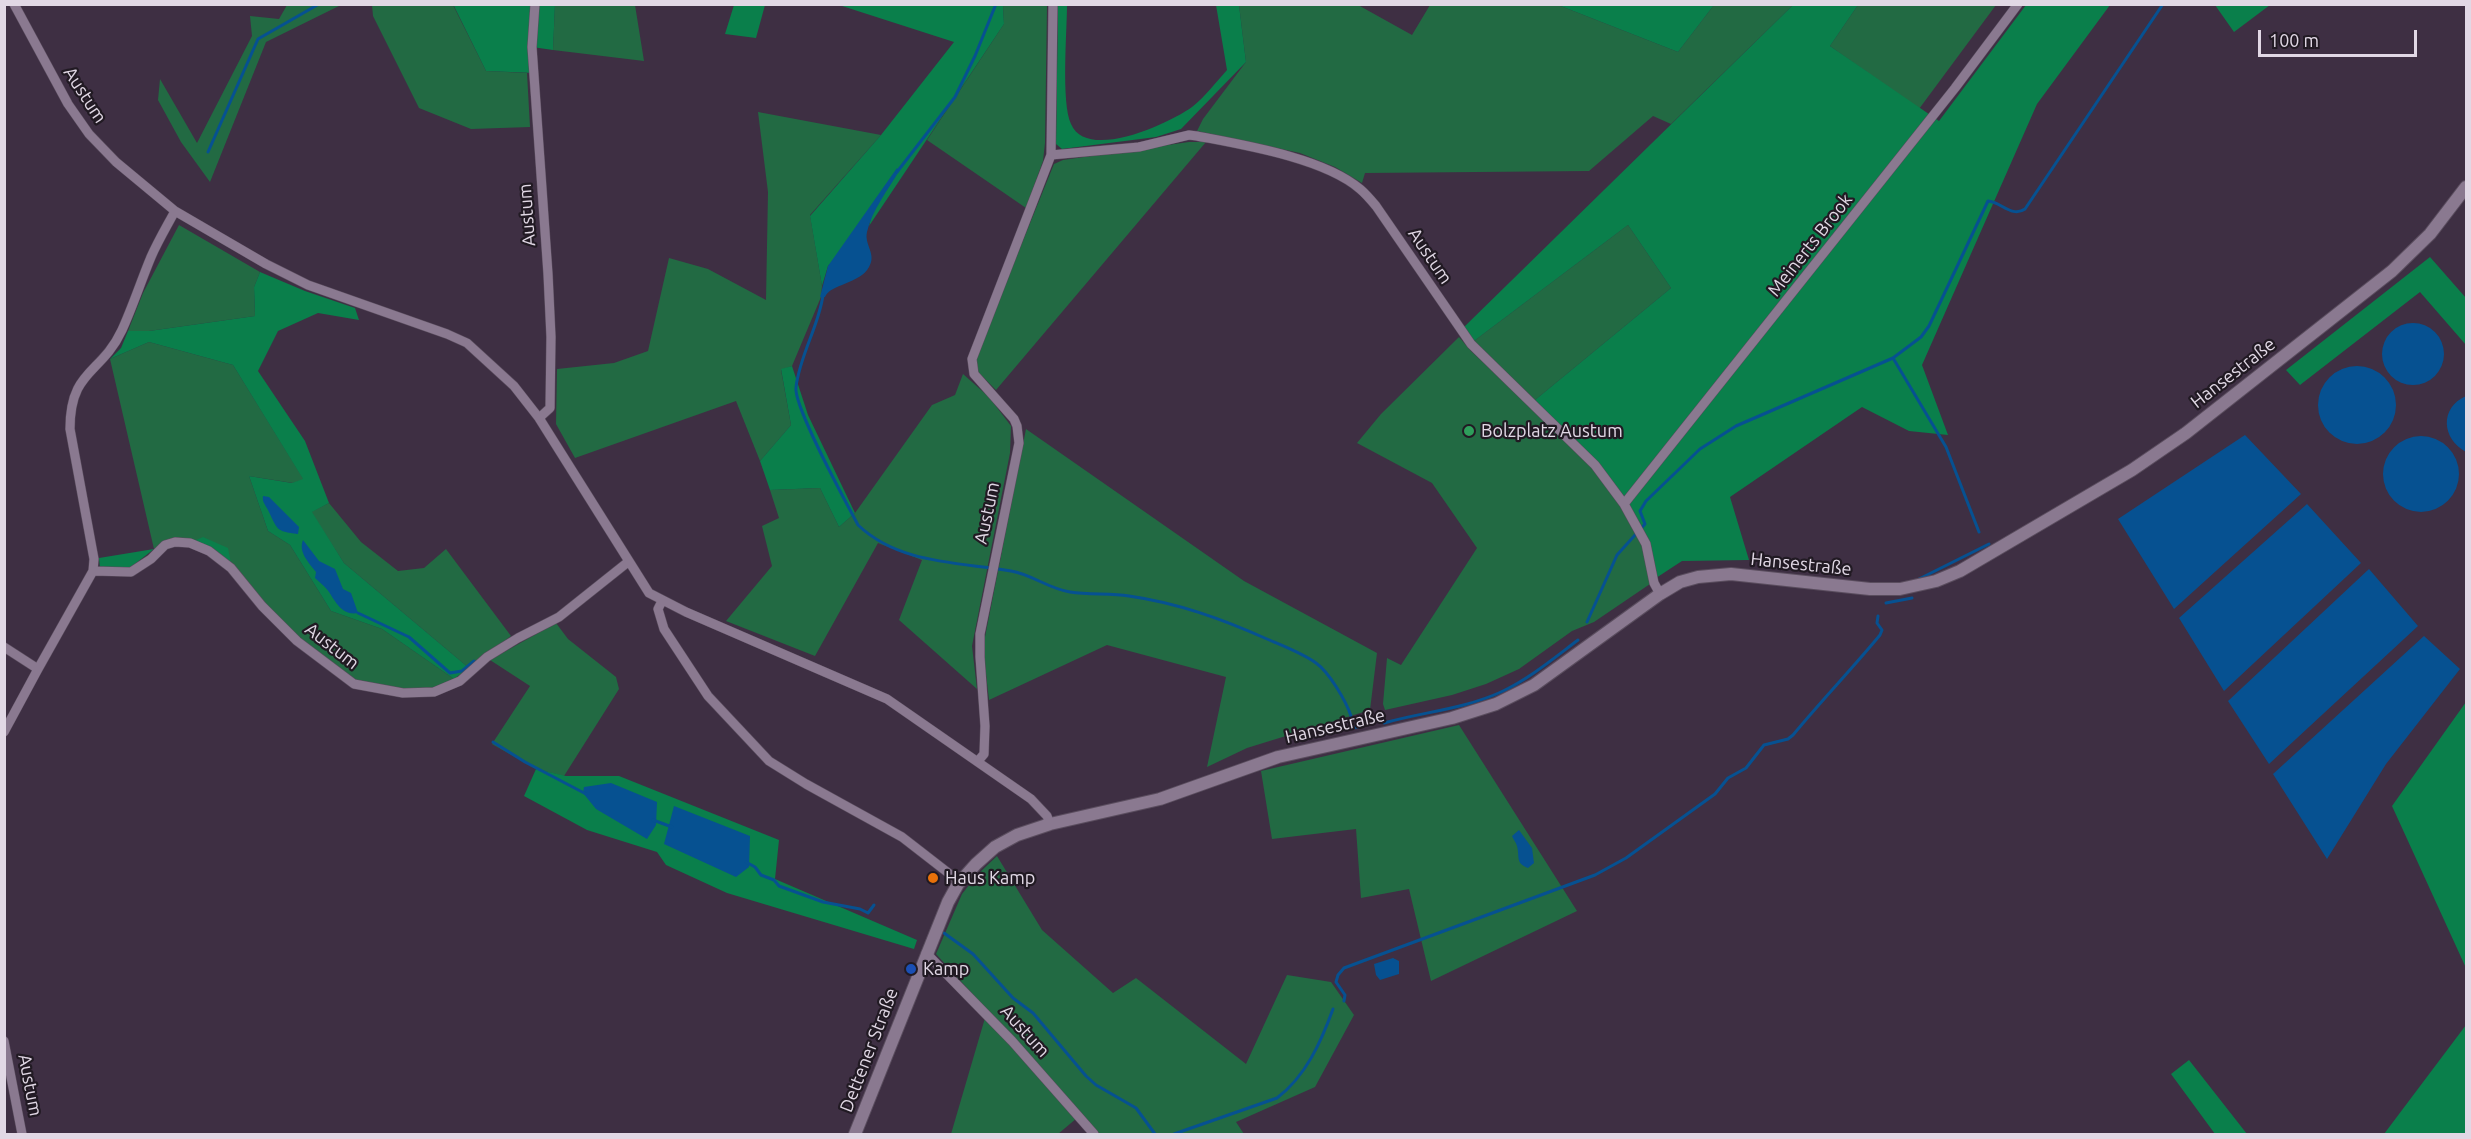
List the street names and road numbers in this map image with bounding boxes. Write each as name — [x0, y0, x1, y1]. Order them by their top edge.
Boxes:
street label: Austum — [59, 63, 111, 127]
street label: Austum — [514, 183, 540, 247]
street label: Meinerts Brook — [1763, 189, 1857, 301]
street label: Austum — [1404, 224, 1456, 288]
street label: Hansestraße — [2186, 333, 2280, 413]
street label: Austum — [970, 480, 1004, 546]
street label: Hansestraße — [1749, 548, 1853, 580]
street label: Austum — [301, 618, 363, 674]
street label: Hansestraße — [1283, 704, 1387, 748]
street label: Dettener Straße — [835, 985, 903, 1115]
street label: Austum — [996, 1000, 1054, 1062]
street label: Austum — [13, 1052, 47, 1118]

